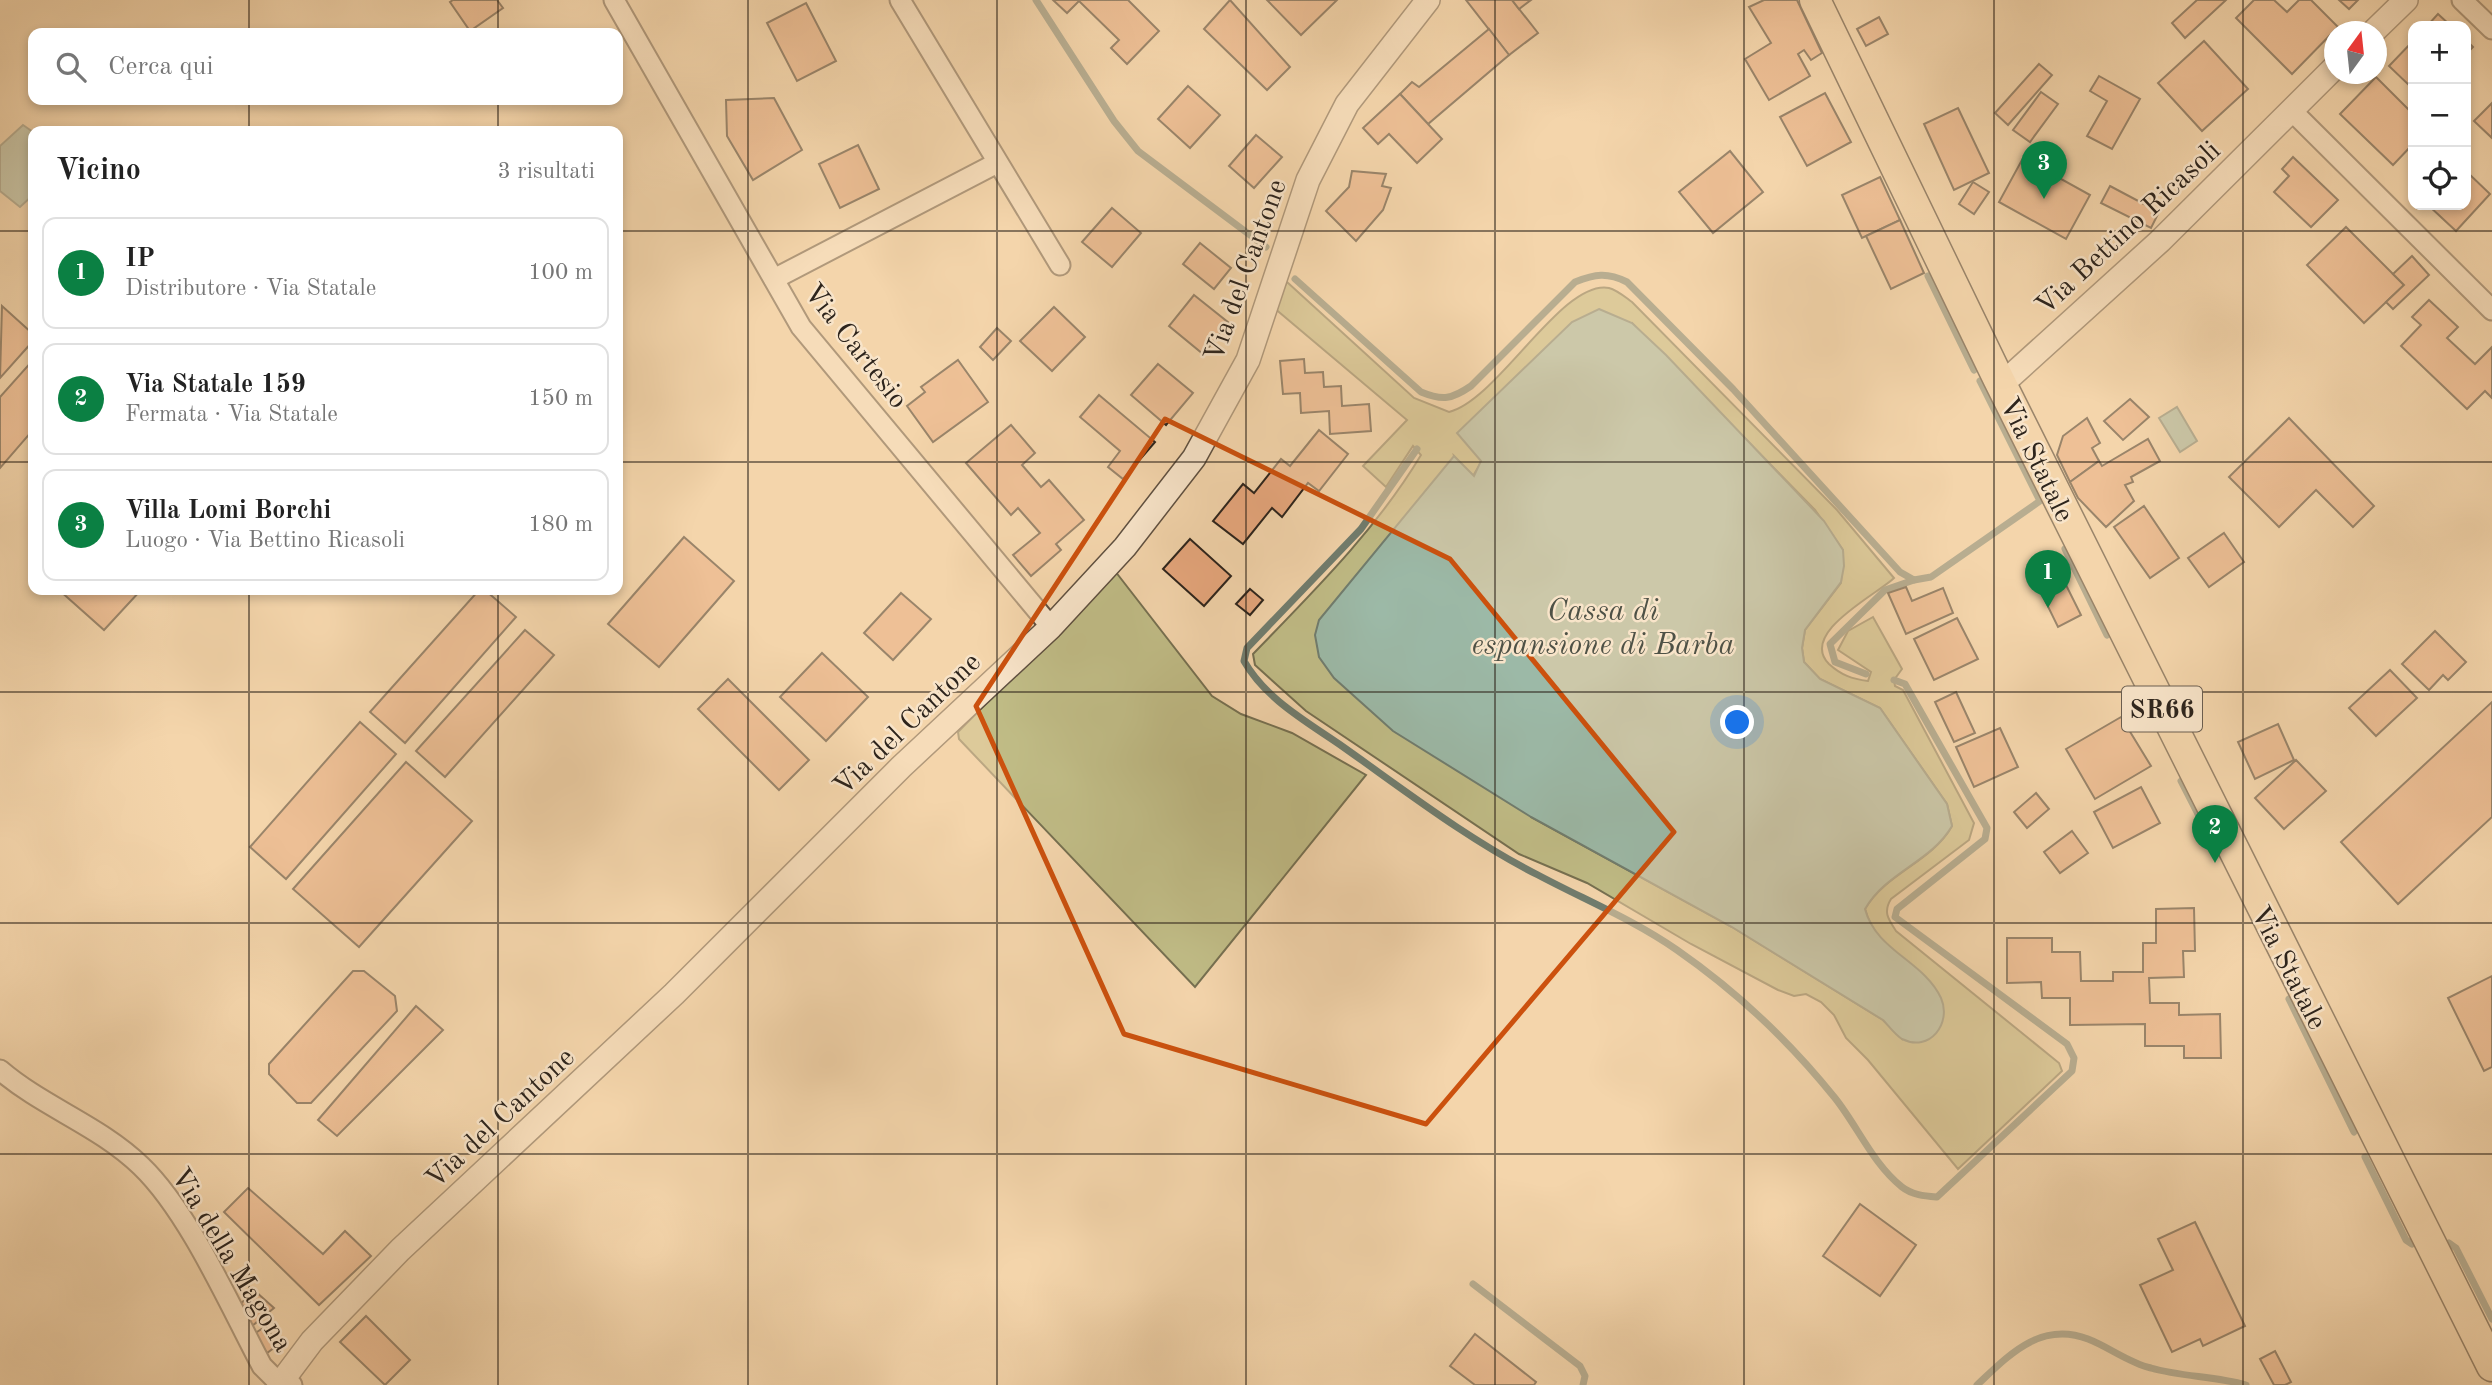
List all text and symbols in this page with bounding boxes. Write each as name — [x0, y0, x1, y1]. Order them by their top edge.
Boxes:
north arrow — [2324, 21, 2387, 84]
map controls — [2408, 21, 2471, 210]
button: + — [2408, 21, 2471, 84]
search box — [28, 28, 623, 105]
icon: search — [52, 48, 90, 86]
text: Cerca qui — [108, 54, 213, 80]
button: − — [2408, 84, 2471, 147]
street label: Via Bettino Ricasoli — [2032, 137, 2227, 321]
pin: 3 — [2021, 141, 2067, 199]
button: locate — [2408, 147, 2471, 210]
text: Vicino — [56, 156, 141, 186]
text: 3 risultati — [497, 160, 595, 183]
street label: Via del Cantone — [1201, 176, 1293, 366]
text: IP — [125, 246, 155, 272]
text: 1 — [74, 261, 88, 284]
text: 100 m — [528, 261, 593, 284]
text: Distributore · Via Statale — [125, 277, 376, 300]
street label: Via Cartesio — [797, 279, 912, 415]
text: Via Statale 159 — [125, 372, 306, 398]
text: 2 — [74, 387, 88, 410]
text: 150 m — [528, 387, 593, 410]
street label: Via Statale — [1993, 394, 2077, 527]
text: Fermata · Via Statale — [125, 403, 338, 426]
text: Villa Lomi Borchi — [125, 498, 331, 524]
text: 3 — [74, 513, 88, 536]
text: 180 m — [528, 513, 593, 536]
text: Luogo · Via Bettino Ricasoli — [125, 529, 405, 552]
pin: 1 — [2025, 550, 2071, 608]
water label: Cassa di espansione di Barba — [1471, 597, 1735, 661]
street label: Via del Cantone — [829, 648, 987, 802]
road number: SR66 — [2122, 687, 2202, 732]
your location — [1720, 705, 1754, 739]
pin: 2 — [2192, 805, 2238, 863]
street label: Via Statale — [2244, 902, 2330, 1035]
street label: Via del Cantone — [421, 1044, 581, 1195]
street label: Via della Magona — [165, 1164, 296, 1358]

